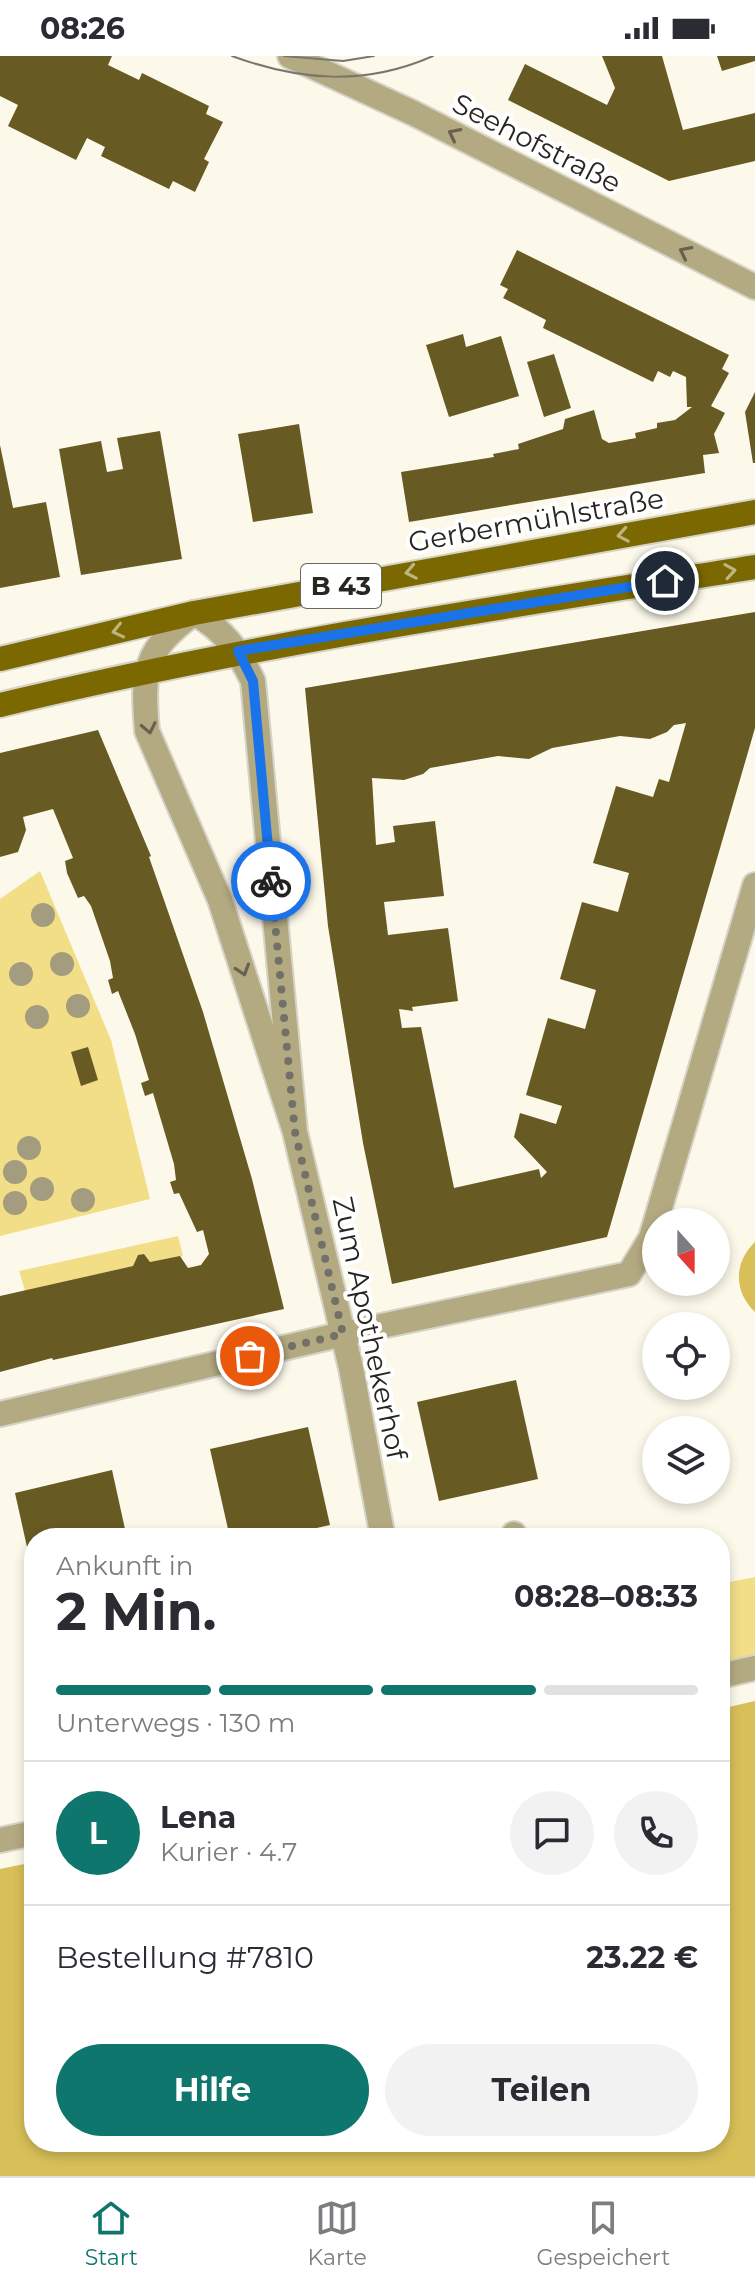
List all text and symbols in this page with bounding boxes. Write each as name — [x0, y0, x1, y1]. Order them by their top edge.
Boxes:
text: 08:26 — [40, 10, 125, 47]
street label: Seehofstraße — [447, 86, 627, 200]
one-way arrow — [447, 128, 462, 144]
one-way arrow — [679, 246, 694, 261]
street label: Gerbermühlstraße — [406, 481, 666, 559]
one-way arrow — [616, 525, 630, 542]
pin — [631, 547, 699, 615]
icon: home — [643, 559, 687, 603]
one-way arrow — [404, 563, 418, 580]
one-way arrow — [723, 563, 737, 580]
road number: B 43 — [301, 564, 381, 608]
one-way arrow — [111, 622, 125, 639]
one-way arrow — [140, 720, 157, 734]
courier — [231, 841, 311, 921]
icon: bike — [249, 859, 293, 903]
one-way arrow — [233, 962, 249, 976]
street label: Zum Apothekerhof — [326, 1194, 415, 1464]
north arrow — [642, 1208, 730, 1296]
map controls — [642, 1208, 730, 1504]
button: locate — [642, 1312, 730, 1400]
pin — [216, 1322, 284, 1390]
icon: bag — [228, 1334, 272, 1378]
button: layers — [642, 1416, 730, 1504]
text: Ankunft in — [56, 1550, 193, 1582]
text: 08:28–08:33 — [514, 1578, 698, 1615]
text: 2 Min. — [56, 1580, 216, 1643]
text: Unterwegs · 130 m — [56, 1707, 295, 1739]
button: chat — [510, 1791, 594, 1875]
button: phone — [614, 1791, 698, 1875]
text: Lena — [160, 1799, 236, 1836]
text: L — [89, 1815, 107, 1852]
text: Kurier · 4.7 — [160, 1836, 297, 1868]
text: Bestellung #7810 — [56, 1939, 314, 1976]
text: 23.22 € — [586, 1939, 698, 1976]
button: Hilfe — [56, 2044, 369, 2136]
button: Teilen — [385, 2044, 698, 2136]
tab: Start — [85, 2196, 138, 2271]
tab: Karte — [308, 2196, 367, 2271]
tab: Gespeichert — [537, 2196, 670, 2271]

